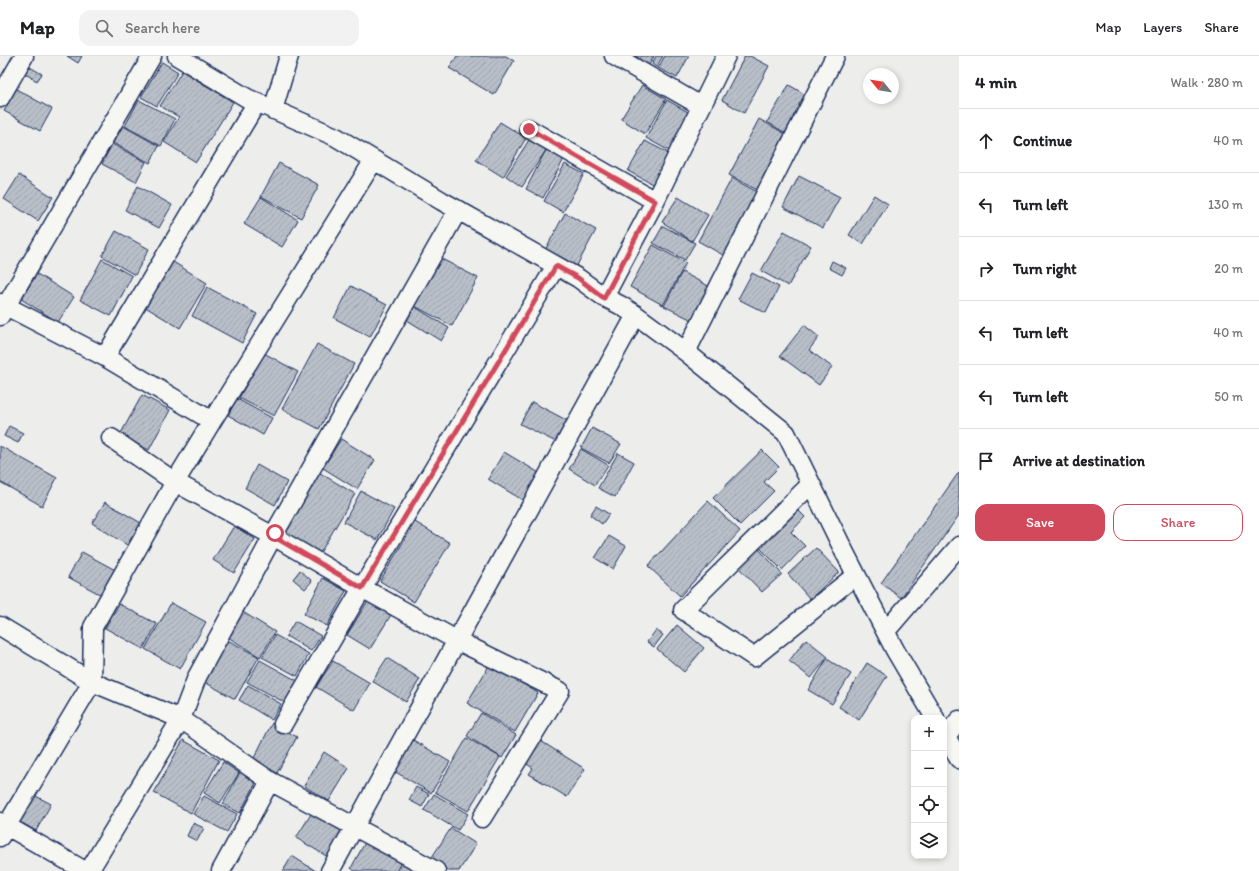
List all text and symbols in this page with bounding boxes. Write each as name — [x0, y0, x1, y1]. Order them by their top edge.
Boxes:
search box — [79, 10, 359, 46]
text: Map — [20, 16, 55, 39]
icon: search — [93, 17, 115, 39]
text: Search here — [125, 19, 200, 37]
text: Map — [1096, 19, 1121, 36]
text: Layers — [1143, 19, 1182, 36]
text: Share — [1204, 19, 1239, 36]
north arrow — [863, 68, 899, 104]
text: 4 min — [975, 72, 1017, 92]
text: Walk · 280 m — [1170, 75, 1243, 90]
route end — [520, 120, 538, 138]
icon: ahead — [975, 130, 997, 152]
text: Continue — [1013, 132, 1072, 150]
text: 40 m — [1213, 133, 1243, 148]
icon: left — [975, 194, 997, 216]
text: Turn left — [1013, 196, 1068, 214]
text: 130 m — [1208, 197, 1243, 212]
icon: right — [975, 258, 997, 280]
text: Turn right — [1013, 260, 1077, 278]
text: 20 m — [1214, 261, 1243, 276]
icon: left — [975, 322, 997, 344]
text: Turn left — [1013, 324, 1068, 342]
text: 40 m — [1213, 325, 1243, 340]
icon: left — [975, 386, 997, 408]
text: Turn left — [1013, 388, 1068, 406]
text: 50 m — [1214, 389, 1243, 404]
icon: arrive — [975, 450, 997, 472]
text: Arrive at destination — [1013, 452, 1145, 470]
button: Save — [975, 504, 1105, 541]
button: Share — [1113, 504, 1243, 541]
route start — [266, 524, 284, 542]
map controls — [911, 715, 947, 859]
button: + — [911, 715, 947, 751]
button: − — [911, 751, 947, 787]
button: locate — [911, 787, 947, 823]
button: layers — [911, 823, 947, 859]

